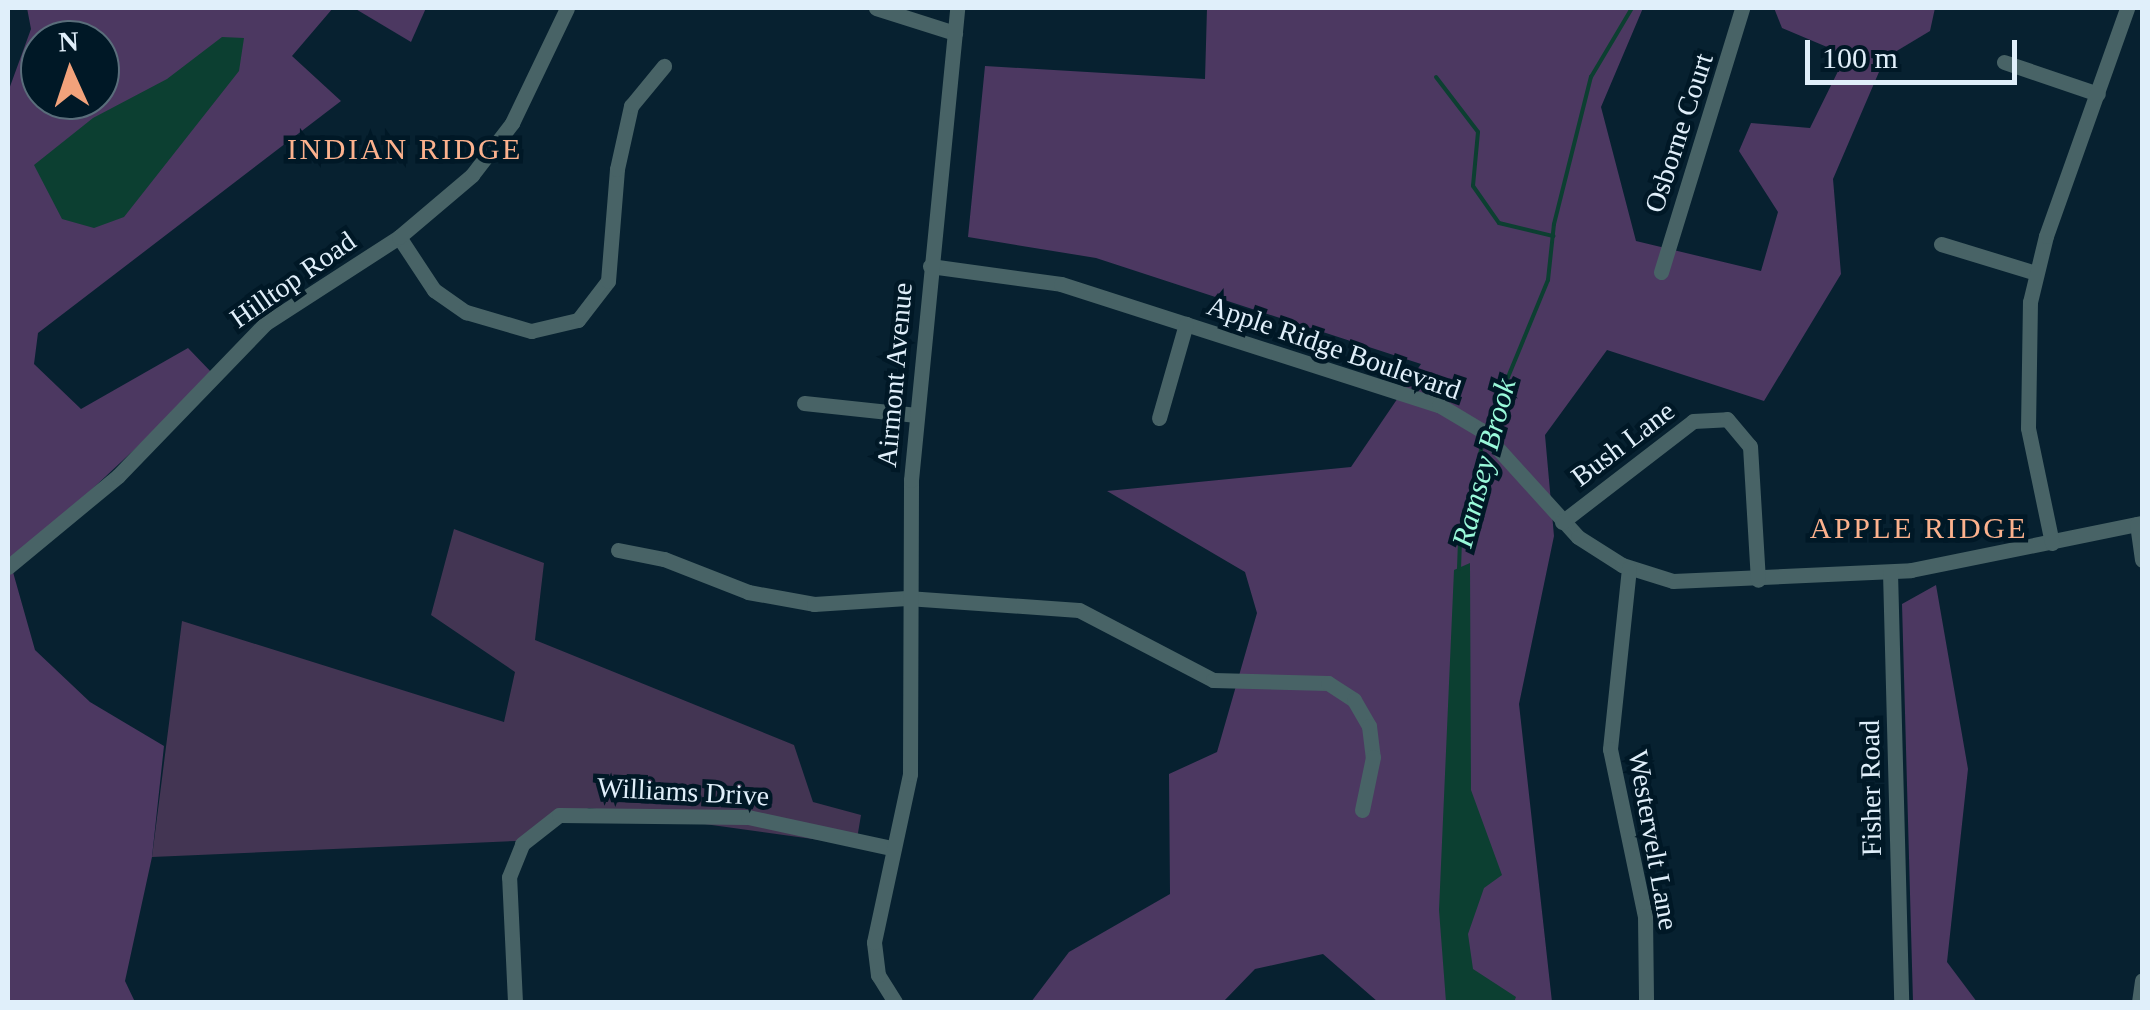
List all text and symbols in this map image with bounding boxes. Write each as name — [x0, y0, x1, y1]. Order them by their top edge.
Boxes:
north arrow — [20, 20, 120, 120]
scale bar — [1810, 20, 2022, 82]
text: N — [58, 26, 79, 58]
text: 100 m — [1822, 41, 1898, 74]
street label: Osborne Court — [1637, 49, 1721, 217]
district label: INDIAN RIDGE — [287, 131, 523, 167]
street label: Hilltop Road — [224, 225, 362, 335]
street label: Airmont Avenue — [870, 280, 920, 470]
street label: Apple Ridge Boulevard — [1203, 289, 1465, 407]
water label: Ramsey Brook — [1444, 375, 1524, 551]
street label: Bush Lane — [1565, 394, 1681, 494]
district label: APPLE RIDGE — [1810, 510, 2028, 546]
street label: Fisher Road — [1853, 720, 1889, 856]
street label: Westervelt Lane — [1621, 747, 1685, 933]
street label: Williams Drive — [596, 771, 770, 813]

